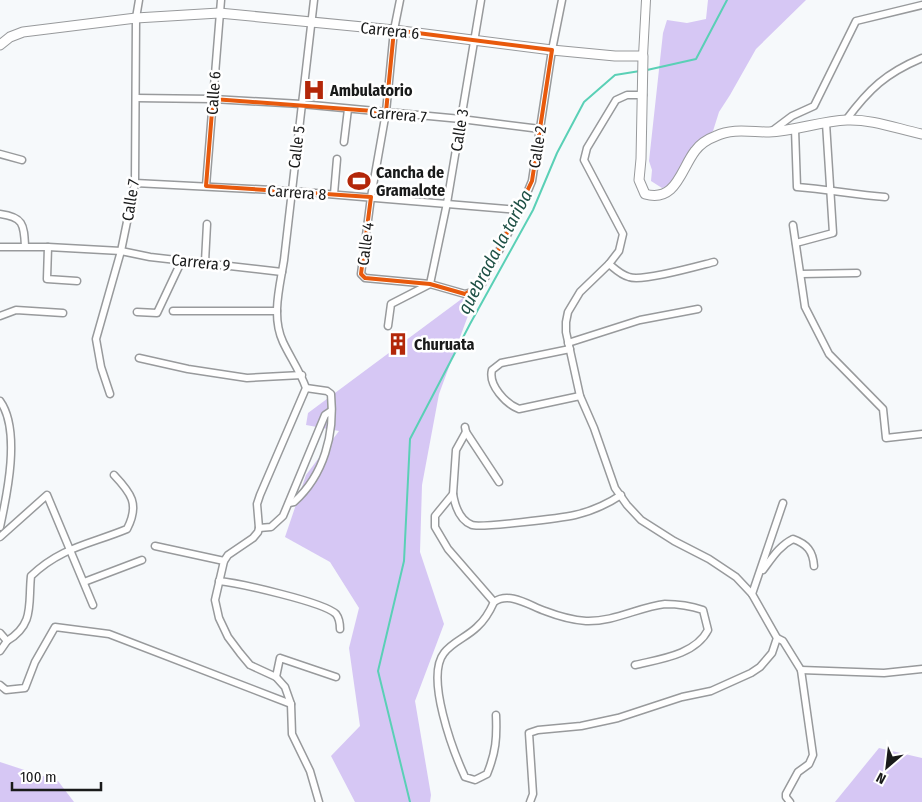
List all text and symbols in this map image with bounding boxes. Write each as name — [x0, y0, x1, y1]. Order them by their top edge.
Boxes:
street label: Carrera 6 — [360, 18, 420, 43]
street label: Calle 6 — [203, 71, 225, 115]
hospital icon: Ambulatorio — [301, 77, 327, 103]
place label: Ambulatorio — [329, 81, 413, 100]
street label: Carrera 7 — [368, 103, 428, 127]
street label: Calle 3 — [447, 107, 472, 153]
street label: Calle 2 — [525, 124, 550, 170]
street label: Calle 5 — [284, 125, 309, 170]
place label: Cancha de Gramalote — [376, 163, 445, 200]
sports icon: Cancha de Gramalote — [346, 168, 372, 194]
street label: Calle 7 — [118, 177, 143, 222]
street label: Carrera 8 — [267, 181, 327, 204]
water label: quebrada la tariba — [453, 186, 537, 318]
street label: Calle 4 — [353, 221, 378, 267]
street label: Carrera 9 — [171, 250, 231, 275]
building icon: Churuata — [385, 331, 411, 357]
place label: Churuata — [414, 335, 474, 354]
north arrow — [862, 742, 912, 792]
scale bar — [12, 760, 101, 792]
text: 100 m — [20, 768, 57, 786]
text: N — [873, 769, 889, 788]

